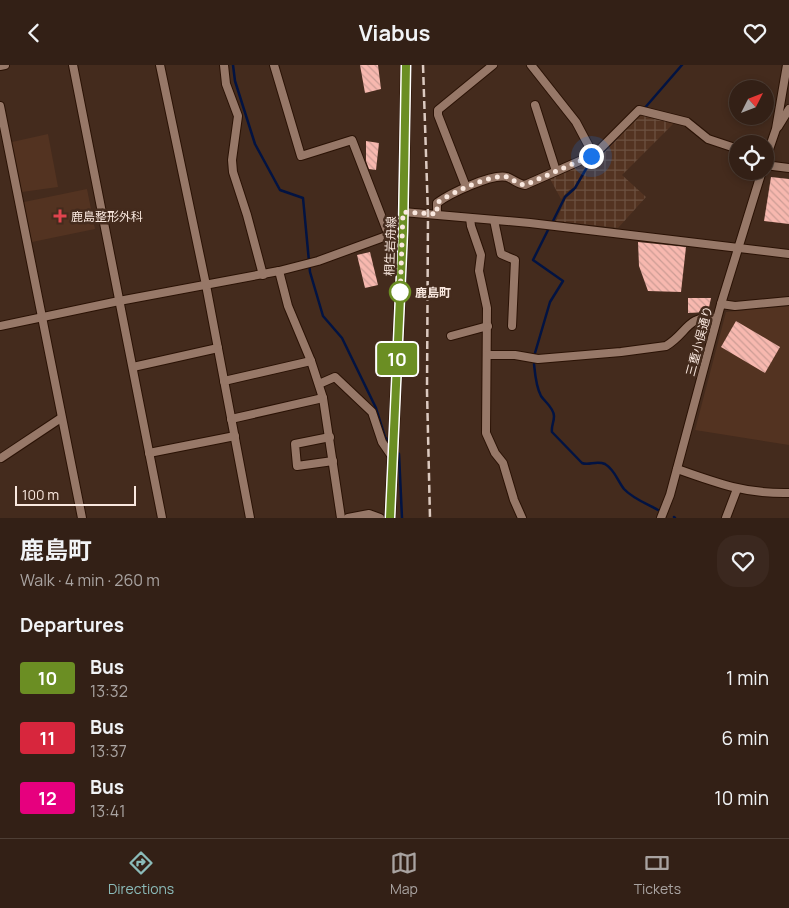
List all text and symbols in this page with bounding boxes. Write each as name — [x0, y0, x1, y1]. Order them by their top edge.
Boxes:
text: Viabus — [359, 18, 430, 48]
icon: back — [20, 19, 48, 47]
icon: heart — [741, 19, 769, 47]
north arrow — [729, 80, 774, 125]
map controls — [729, 80, 774, 180]
button: locate — [729, 135, 774, 180]
your location — [579, 144, 604, 169]
place label: 鹿島整形外科 — [71, 208, 143, 225]
marker: 鹿島整形外科 — [53, 209, 67, 223]
street label: 桐生岩舟線 — [380, 216, 400, 276]
marker: 鹿島町 — [389, 281, 411, 303]
place label: 鹿島町 — [415, 284, 451, 301]
street label: 三重小俣通り — [681, 304, 717, 378]
line badge: 10 — [374, 343, 420, 375]
text: 10 — [387, 347, 407, 371]
scale bar — [15, 483, 136, 506]
text: 100 m — [22, 485, 59, 504]
text: 鹿島町 — [20, 533, 92, 566]
button: heart — [717, 535, 769, 587]
text: Walk · 4 min · 260 m — [20, 569, 160, 591]
text: Departures — [20, 612, 124, 638]
text: Bus — [90, 654, 124, 680]
text: 1 min — [726, 665, 769, 691]
text: 10 — [38, 666, 57, 690]
text: 13:32 — [90, 680, 128, 702]
text: Bus — [90, 714, 124, 740]
text: 6 min — [722, 725, 769, 751]
text: 11 — [40, 726, 55, 750]
text: 13:37 — [90, 740, 127, 762]
text: Bus — [90, 774, 124, 800]
text: 10 min — [714, 785, 769, 811]
text: 12 — [38, 786, 57, 810]
text: 13:41 — [90, 800, 126, 822]
tab: Directions — [108, 849, 174, 898]
tab: Map — [390, 849, 418, 898]
tab: Tickets — [634, 849, 681, 898]

